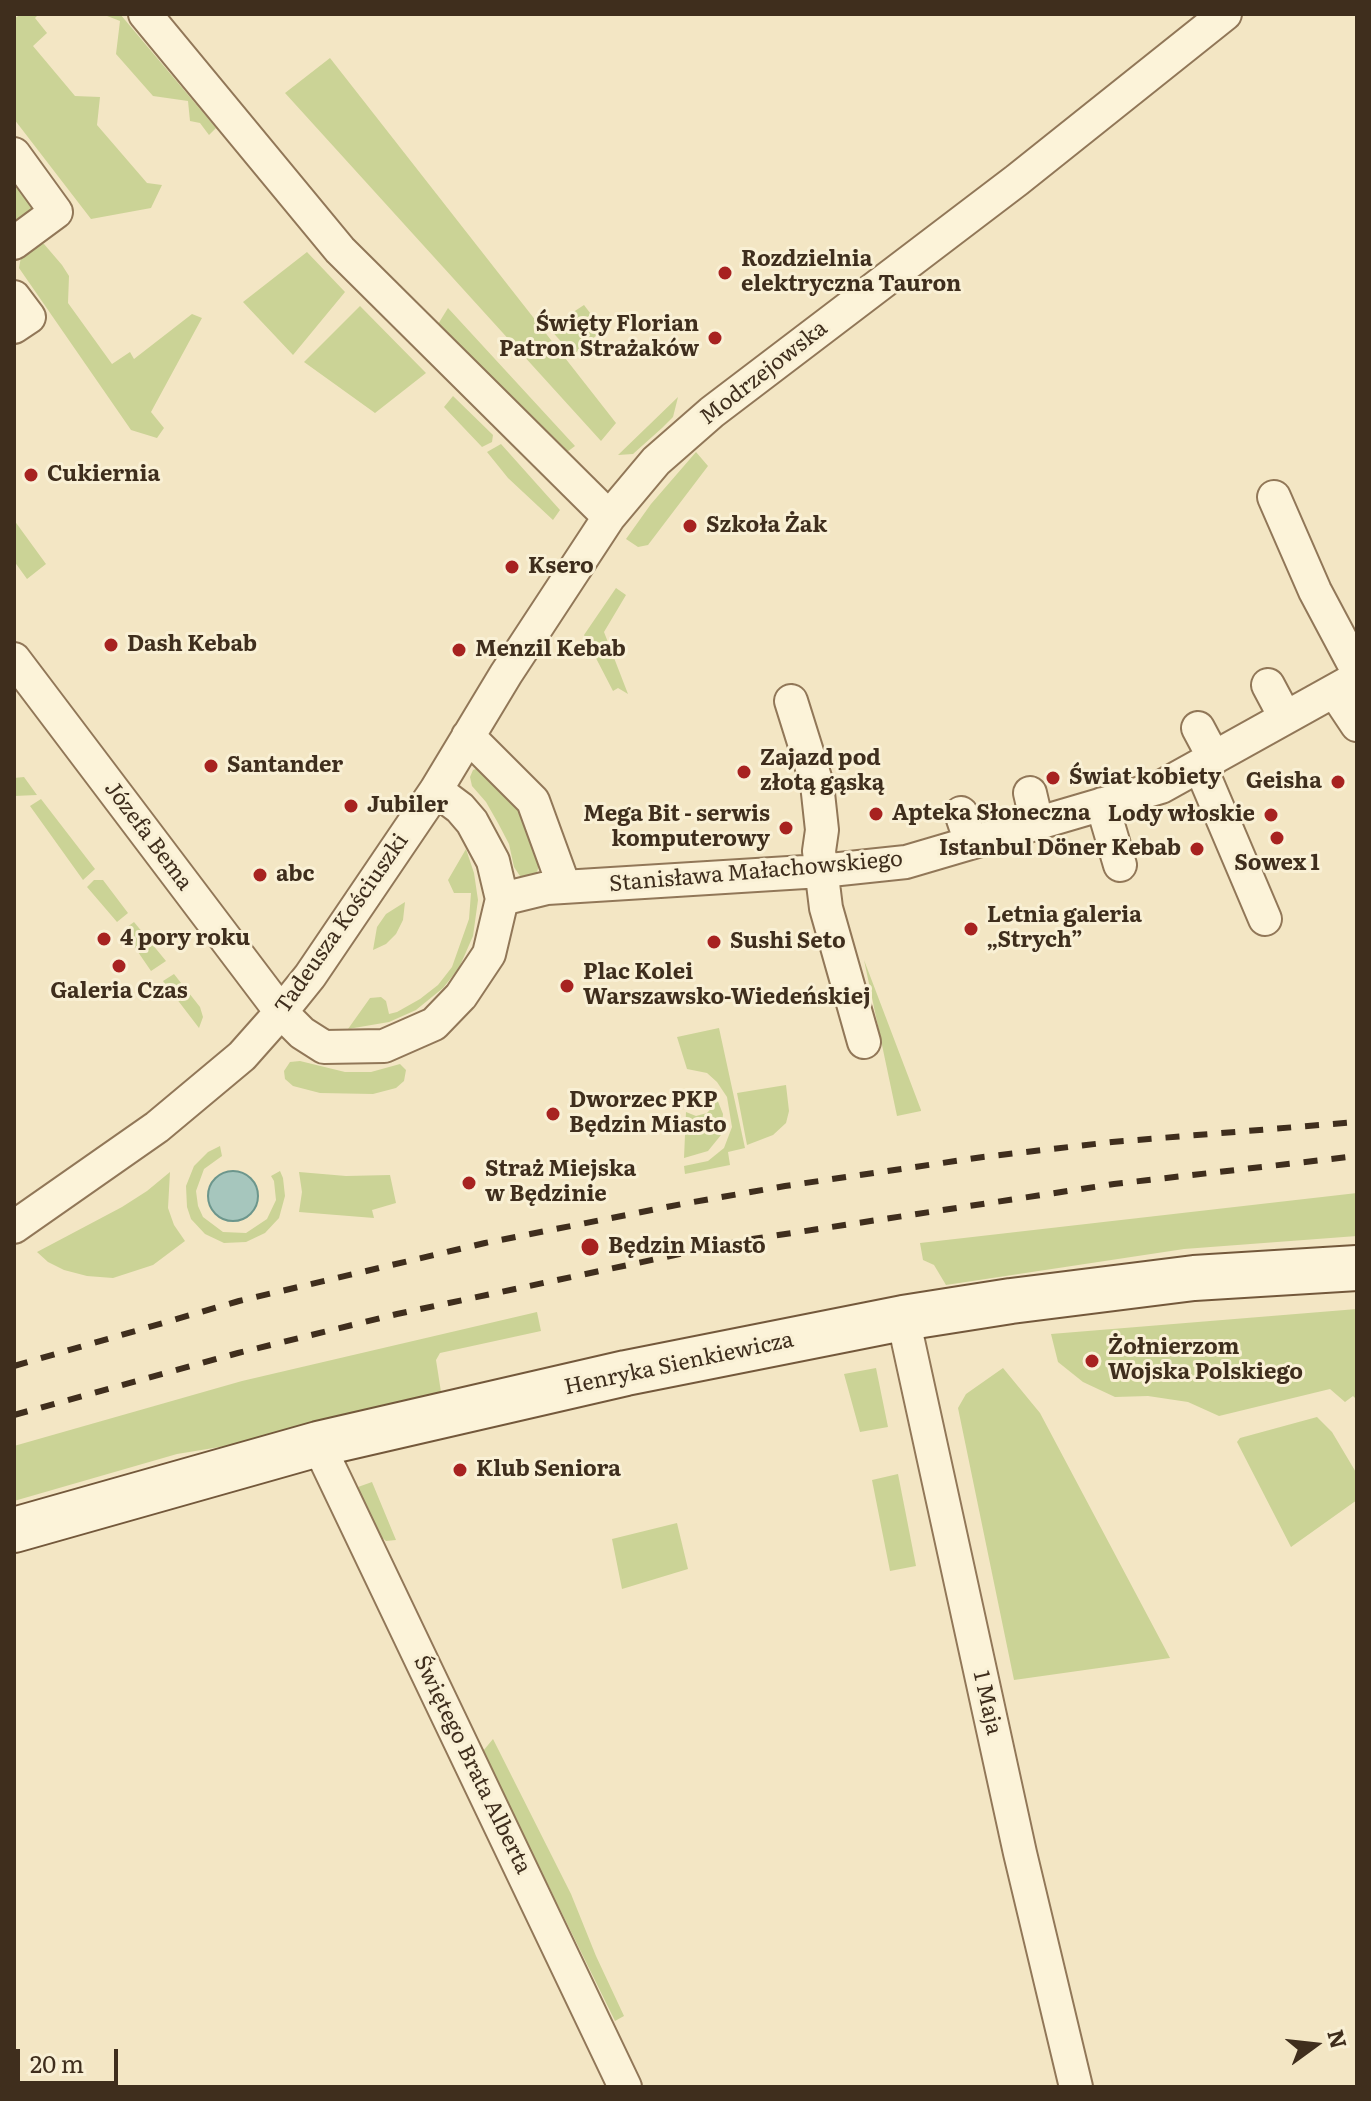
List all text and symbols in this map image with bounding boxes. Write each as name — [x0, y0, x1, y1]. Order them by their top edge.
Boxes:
place label: Rozdzielnia elektryczna Tauron — [741, 247, 961, 298]
marker: Rozdzielnia elektryczna Tauron — [716, 264, 734, 282]
place label: Święty Florian Patron Strażaków — [499, 312, 699, 364]
street label: Modrzejowska — [695, 315, 833, 431]
marker: Święty Florian Patron Strażaków — [706, 329, 724, 347]
place label: Cukiernia — [47, 462, 160, 488]
marker: Cukiernia — [22, 466, 40, 484]
place label: Szkoła Żak — [706, 513, 827, 539]
marker: Szkoła Żak — [681, 517, 699, 535]
place label: Ksero — [528, 554, 594, 580]
marker: Ksero — [503, 558, 521, 576]
place label: Dash Kebab — [127, 632, 257, 658]
marker: Dash Kebab — [102, 636, 120, 654]
place label: Menzil Kebab — [475, 637, 626, 663]
marker: Menzil Kebab — [450, 641, 468, 659]
place label: Zajazd pod złotą gąską — [760, 746, 884, 798]
place label: Santander — [227, 753, 343, 779]
marker: Santander — [202, 757, 220, 775]
marker: Zajazd pod złotą gąską — [735, 763, 753, 781]
place label: Świat kobiety — [1069, 765, 1221, 791]
marker: Świat kobiety — [1044, 769, 1062, 787]
place label: Geisha — [1246, 769, 1322, 795]
marker: Geisha — [1329, 773, 1347, 791]
street label: Józefa Bema — [98, 776, 198, 896]
place label: Jubiler — [367, 793, 448, 819]
marker: Jubiler — [342, 797, 360, 815]
place label: Apteka Słoneczna — [892, 801, 1091, 827]
place label: Mega Bit - serwis komputerowy — [583, 802, 770, 854]
place label: Lody włoskie — [1108, 802, 1255, 828]
marker: Apteka Słoneczna — [867, 805, 885, 823]
marker: Lody włoskie — [1262, 806, 1280, 824]
marker: Mega Bit - serwis komputerowy — [777, 819, 795, 837]
street label: Tadeusza Kościuszki — [270, 829, 414, 1019]
marker: Sowex 1 — [1268, 829, 1286, 847]
place label: Istanbul Döner Kebab — [939, 836, 1181, 862]
marker: Istanbul Döner Kebab — [1188, 840, 1206, 858]
street label: Stanisława Małachowskiego — [608, 846, 904, 898]
place label: Sowex 1 — [1234, 851, 1320, 877]
place label: abc — [276, 862, 314, 888]
marker: abc — [251, 866, 269, 884]
place label: Letnia galeria „Strych” — [987, 903, 1142, 954]
marker: Letnia galeria „Strych” — [962, 920, 980, 938]
place label: 4 pory roku — [120, 926, 250, 952]
place label: Sushi Seto — [730, 929, 846, 955]
marker: 4 pory roku — [95, 930, 113, 948]
marker: Sushi Seto — [705, 933, 723, 951]
marker: Galeria Czas — [110, 957, 128, 975]
place label: Plac Kolei Warszawsko-Wiedeńskiej — [583, 960, 871, 1012]
marker: Plac Kolei Warszawsko-Wiedeńskiej — [558, 977, 576, 995]
place label: Galeria Czas — [50, 979, 188, 1005]
place label: Dworzec PKP Będzin Miasto — [569, 1088, 727, 1140]
marker: Dworzec PKP Będzin Miasto — [544, 1105, 562, 1123]
place label: Straż Miejska w Będzinie — [485, 1157, 636, 1208]
marker: Straż Miejska w Będzinie — [460, 1174, 478, 1192]
place label: Będzin Miasto — [608, 1234, 766, 1260]
marker: Będzin Miasto — [579, 1236, 601, 1258]
street label: Henryka Sienkiewicza — [562, 1327, 796, 1401]
place label: Żołnierzom Wojska Polskiego — [1108, 1335, 1303, 1386]
marker: Żołnierzom Wojska Polskiego — [1083, 1352, 1101, 1370]
place label: Klub Seniora — [476, 1457, 621, 1483]
marker: Klub Seniora — [451, 1461, 469, 1479]
street label: Świętego Brata Alberta — [408, 1652, 536, 1878]
street label: 1 Maja — [967, 1668, 1007, 1738]
north arrow — [1275, 2005, 1355, 2085]
text: N — [1320, 2025, 1357, 2052]
scale bar — [20, 2033, 122, 2083]
text: 20 m — [30, 2045, 84, 2080]

